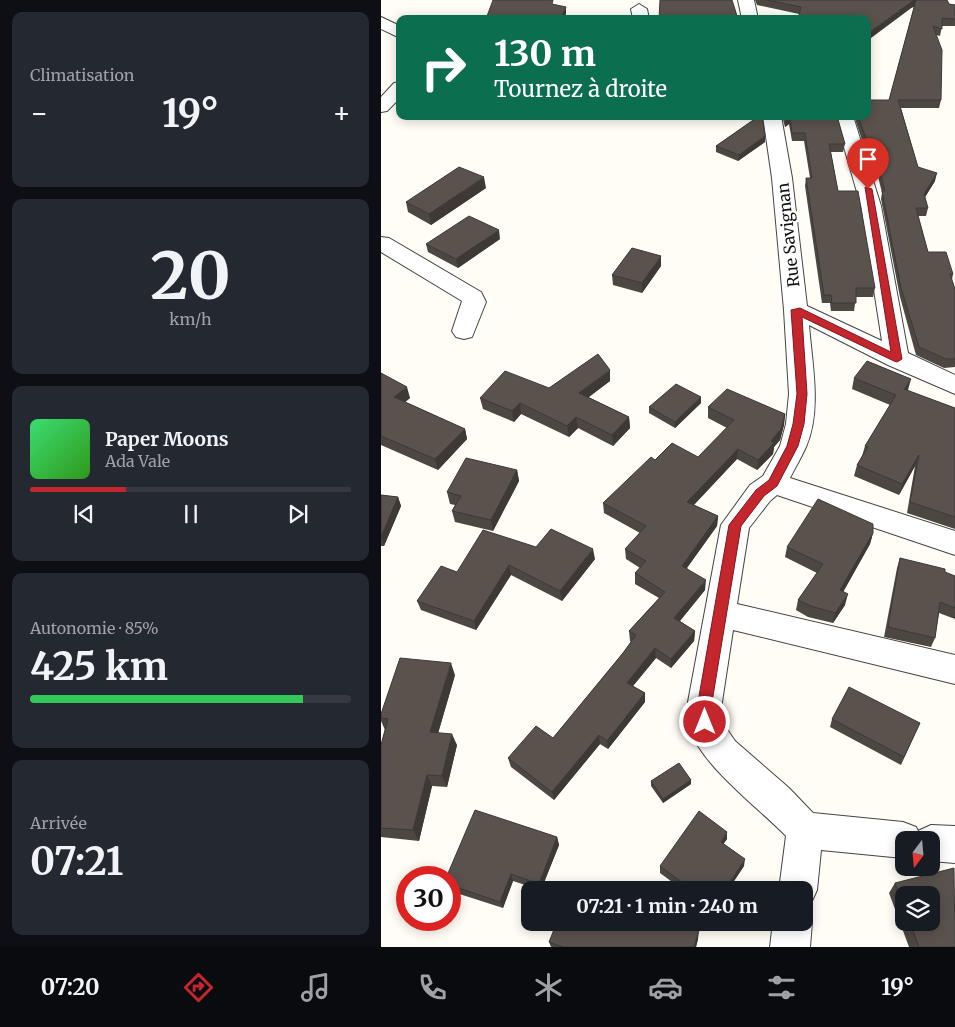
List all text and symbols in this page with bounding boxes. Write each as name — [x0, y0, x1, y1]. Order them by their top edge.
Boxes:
text: 130 m — [494, 32, 596, 76]
icon: right — [411, 35, 476, 100]
text: Climatisation — [30, 65, 134, 85]
text: Tournez à droite — [494, 75, 667, 103]
text: 19° — [162, 90, 219, 137]
text: − — [30, 95, 49, 131]
text: + — [332, 95, 351, 131]
pin — [847, 138, 889, 189]
icon: arrive — [854, 145, 882, 173]
street label: Rue Savignan — [773, 181, 803, 288]
text: 20 — [150, 235, 231, 317]
text: km/h — [169, 309, 212, 329]
text: Paper Moons — [105, 427, 229, 451]
text: Ada Vale — [105, 451, 170, 471]
icon: previous — [70, 500, 98, 528]
icon: pause — [177, 500, 205, 528]
icon: next — [284, 500, 312, 528]
text: Autonomie · 85% — [30, 618, 159, 638]
text: 425 km — [30, 643, 168, 690]
position arrow — [678, 695, 730, 747]
text: Arrivée — [30, 813, 87, 833]
north arrow — [895, 831, 940, 876]
map controls — [895, 831, 940, 931]
text: 07:21 — [30, 838, 123, 885]
speed limit sign: 30 — [396, 866, 461, 931]
button: layers — [895, 886, 940, 931]
text: 07:21 · 1 min · 240 m — [576, 894, 758, 918]
icon: directions — [181, 970, 216, 1005]
icon: music — [298, 970, 333, 1005]
icon: phone — [415, 970, 450, 1005]
icon: climate — [531, 970, 566, 1005]
icon: car — [648, 970, 683, 1005]
icon: filters — [764, 970, 799, 1005]
text: 07:20 — [41, 973, 100, 1001]
text: 19° — [881, 973, 914, 1001]

